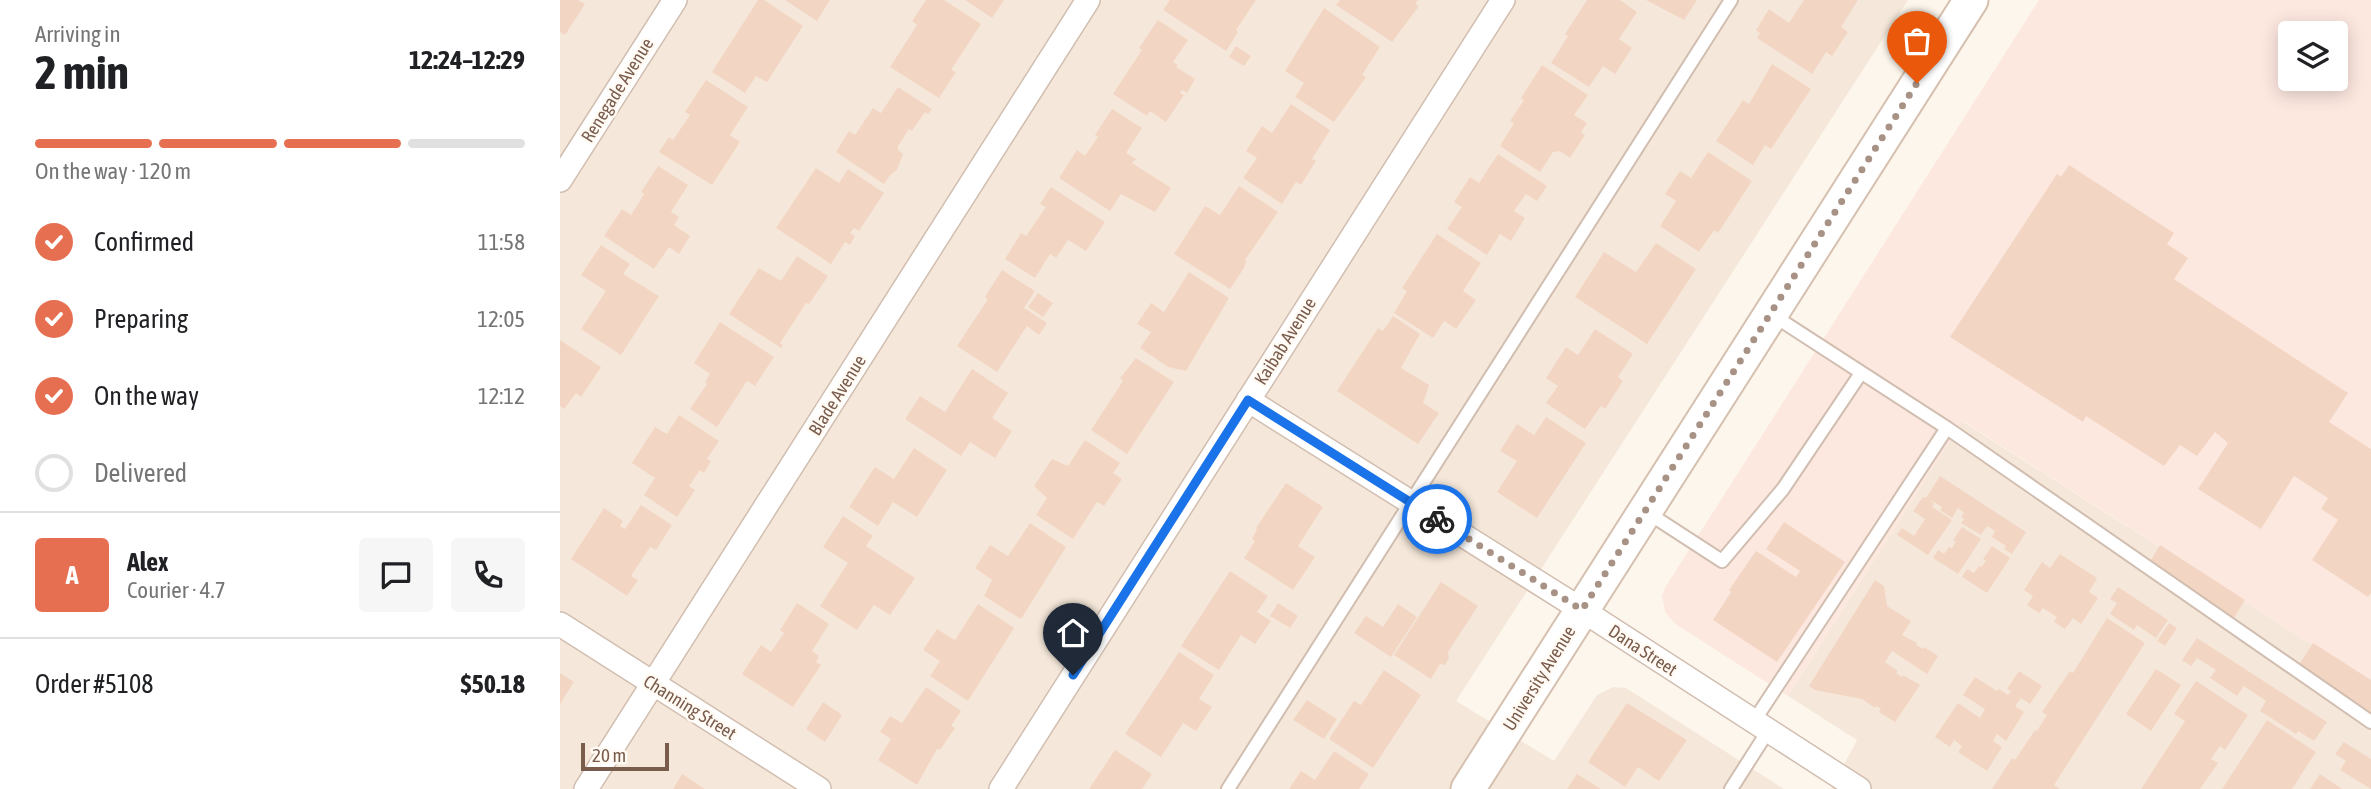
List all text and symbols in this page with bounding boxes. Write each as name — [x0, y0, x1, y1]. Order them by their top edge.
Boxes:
pin — [1887, 11, 1947, 83]
text: Arriving in — [35, 21, 121, 47]
map controls — [2278, 21, 2348, 91]
button: layers — [2278, 21, 2348, 91]
icon: bag — [1898, 22, 1936, 60]
street label: Renegade Avenue — [577, 34, 657, 146]
text: 12:24–12:29 — [409, 45, 525, 75]
text: 2 min — [35, 46, 129, 99]
text: On the way · 120 m — [35, 158, 191, 184]
icon: check — [35, 223, 73, 261]
text: Confirmed — [94, 227, 194, 257]
text: 11:58 — [478, 229, 525, 255]
street label: Kaibab Avenue — [1250, 294, 1320, 388]
icon: check — [35, 300, 73, 338]
text: Preparing — [94, 304, 188, 334]
text: 12:05 — [477, 306, 525, 332]
street label: Blade Avenue — [804, 351, 870, 439]
icon: check — [35, 377, 73, 415]
text: On the way — [94, 381, 199, 411]
text: 12:12 — [478, 383, 525, 409]
text: Delivered — [94, 458, 187, 488]
courier — [1402, 484, 1472, 554]
icon: bike — [1418, 500, 1456, 538]
button: chat — [359, 538, 433, 612]
button: phone — [451, 538, 525, 612]
text: Alex — [127, 547, 168, 577]
text: A — [66, 560, 78, 590]
text: Courier · 4.7 — [127, 577, 226, 603]
pin — [1043, 603, 1103, 675]
icon: home — [1054, 614, 1092, 652]
street label: Dana Street — [1605, 620, 1681, 680]
street label: University Avenue — [1498, 622, 1580, 734]
text: Order #5108 — [35, 669, 154, 699]
text: $50.18 — [461, 669, 525, 699]
street label: Channing Street — [640, 670, 740, 744]
scale bar — [581, 740, 668, 772]
text: 20 m — [592, 744, 626, 766]

